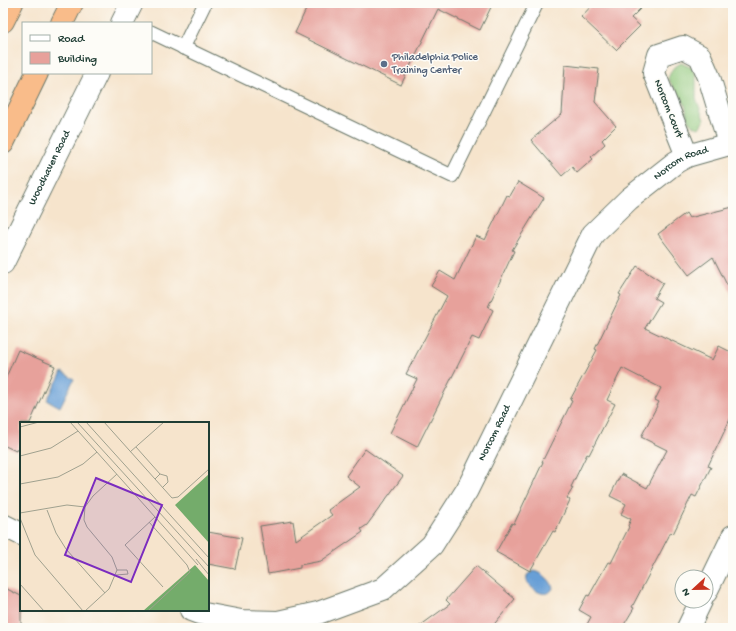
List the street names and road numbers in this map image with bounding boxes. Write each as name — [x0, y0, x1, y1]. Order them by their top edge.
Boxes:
street label: Norcom Court — [651, 78, 686, 141]
street label: Woodhaven Road — [27, 127, 74, 207]
street label: Norcom Road — [652, 144, 711, 183]
street label: Norcom Road — [476, 402, 514, 463]

